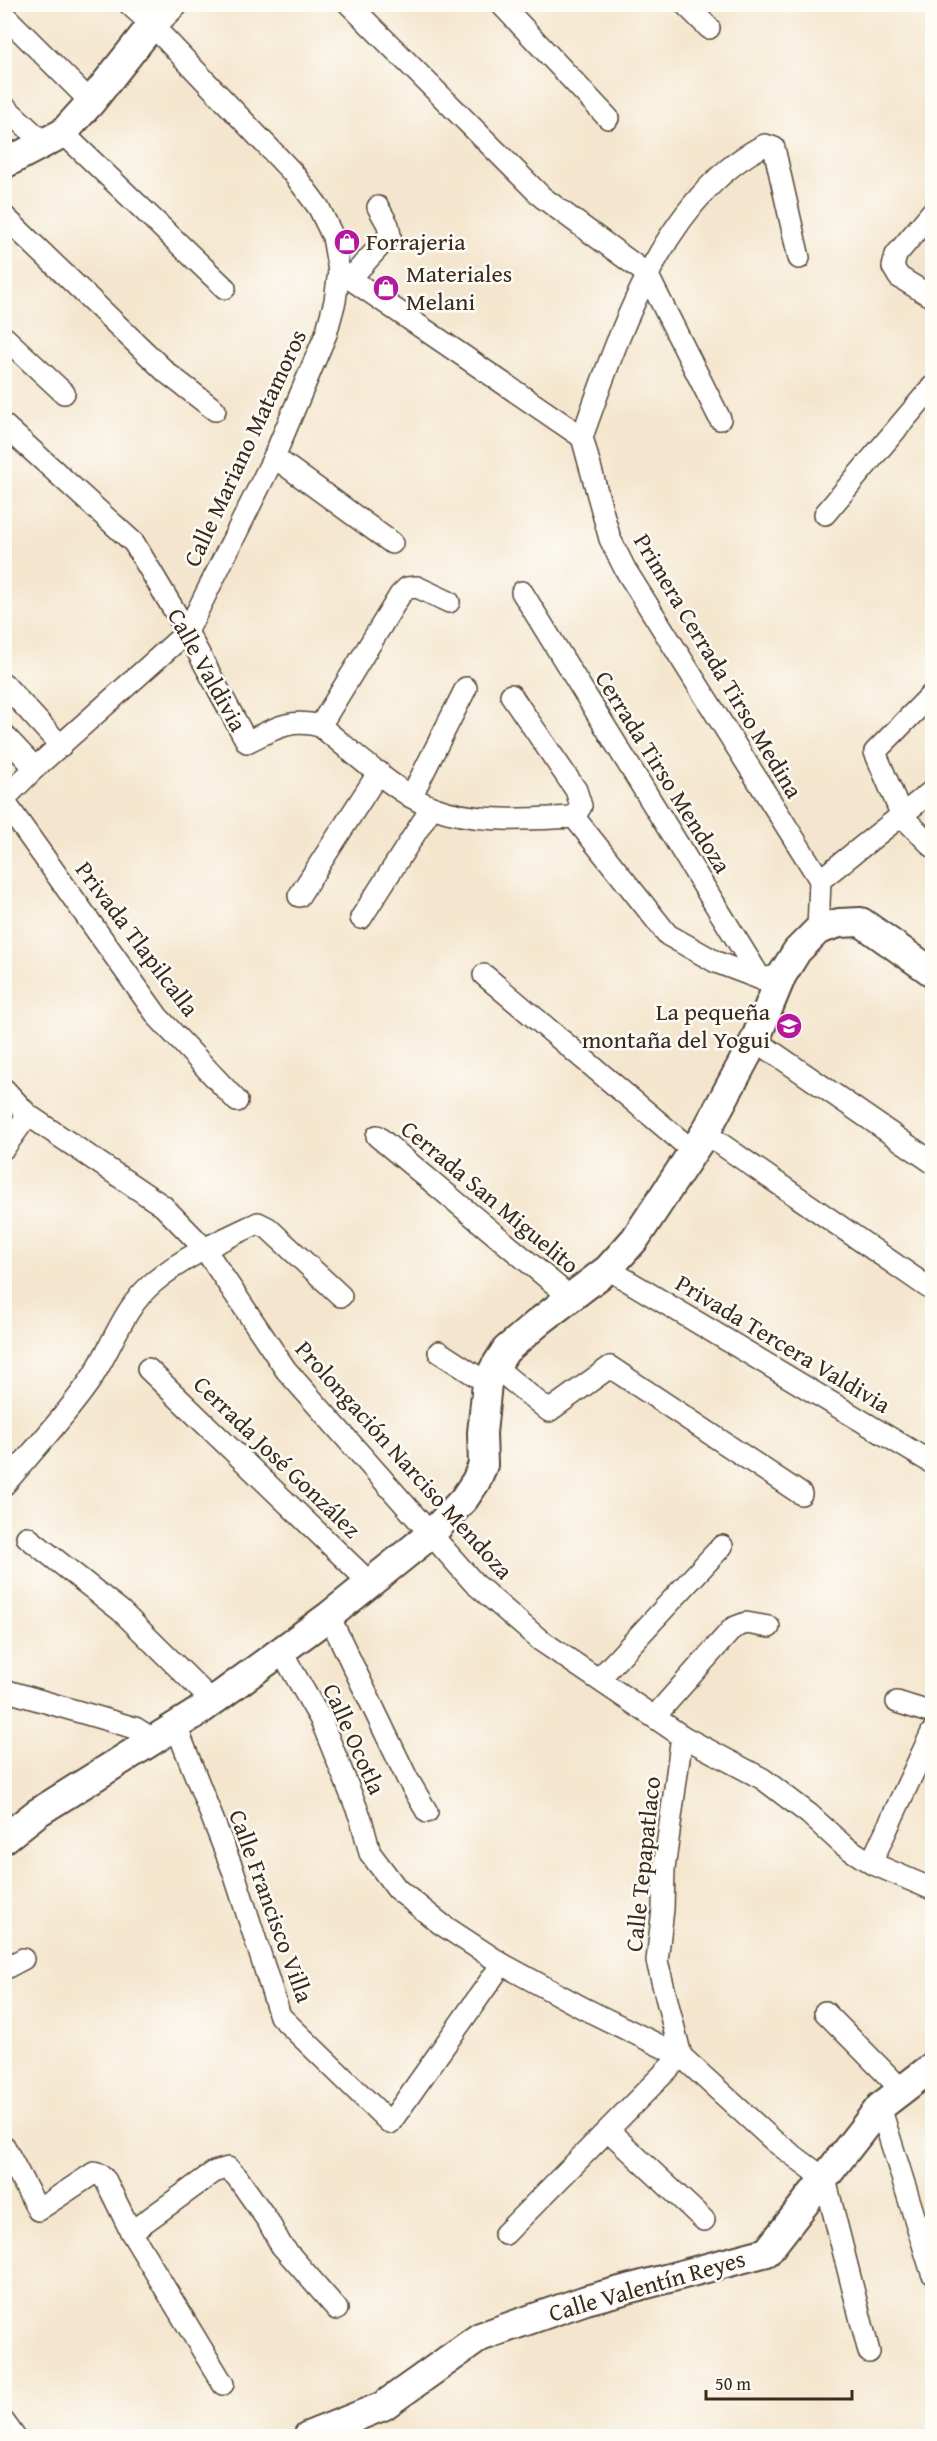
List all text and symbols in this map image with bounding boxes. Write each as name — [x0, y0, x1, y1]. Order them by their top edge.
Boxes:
place label: Forrajeria — [366, 224, 466, 259]
shop icon: Forrajeria — [332, 227, 362, 257]
place label: Materiales Melani — [406, 256, 512, 319]
shop icon: Materiales Melani — [371, 273, 401, 303]
street label: Calle Mariano Matamoros — [174, 323, 315, 572]
street label: Primera Cerrada Tirso Medina — [625, 527, 812, 806]
street label: Calle Valdivia — [159, 602, 256, 738]
street label: Cerrada Tirso Mendoza — [587, 664, 740, 880]
street label: Privada Tlapilcalla — [67, 854, 208, 1024]
place label: La pequeña montaña del Yogui — [582, 994, 771, 1057]
school or university icon: La pequeña montaña del Yogui — [774, 1011, 804, 1041]
street label: Cerrada San Miguelito — [394, 1111, 587, 1282]
street label: Privada Tercera Valdivia — [669, 1265, 898, 1422]
street label: Prolongación Narciso Mendoza — [287, 1332, 522, 1587]
street label: Cerrada José González — [186, 1367, 369, 1546]
street label: Calle Ocotla — [314, 1678, 395, 1801]
street label: Calle Tepapatlaco — [616, 1774, 669, 1953]
street label: Calle Francisco Villa — [220, 1804, 323, 2008]
street label: Calle Valentín Reyes — [545, 2241, 749, 2330]
scale bar — [706, 2363, 852, 2401]
text: 50 m — [715, 2370, 751, 2397]

